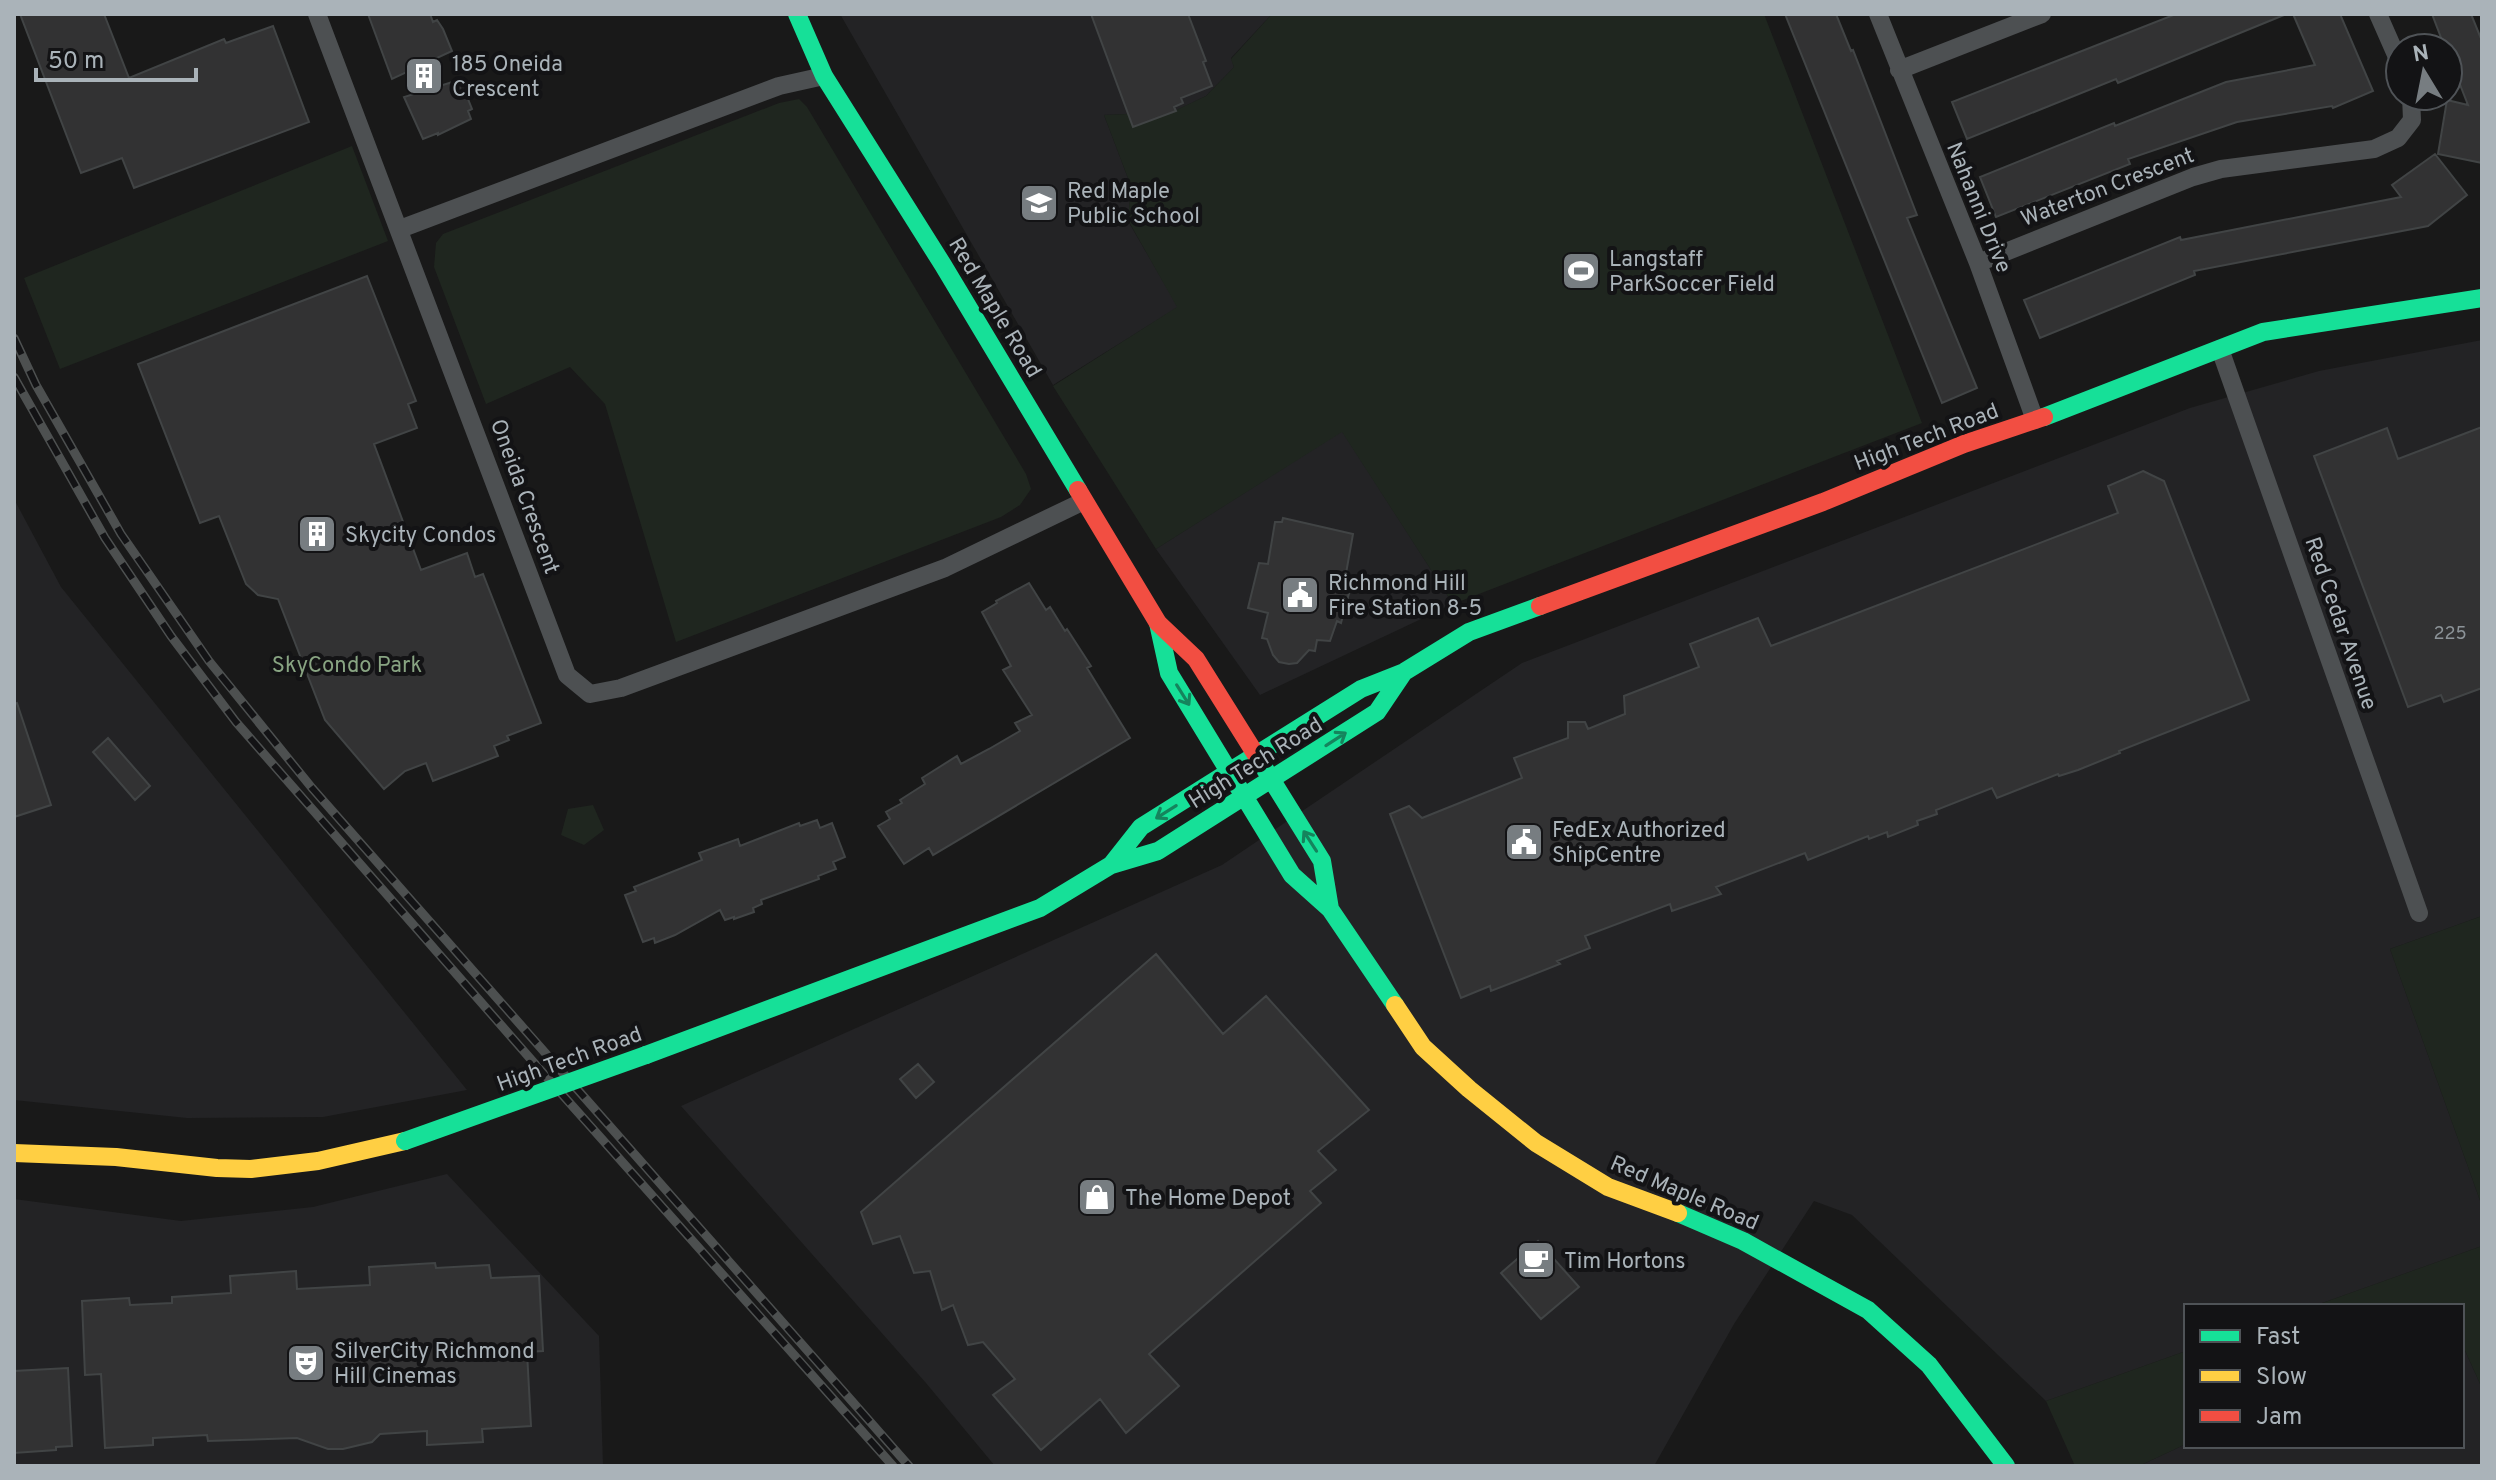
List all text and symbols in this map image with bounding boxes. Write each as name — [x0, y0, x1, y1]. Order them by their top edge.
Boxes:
scale bar — [36, 32, 196, 82]
north arrow — [2384, 32, 2464, 112]
text: N — [2411, 40, 2431, 69]
text: 50 m — [48, 47, 104, 77]
place label: 185 Oneida Crescent — [452, 52, 563, 104]
building icon: 185 Oneida Crescent — [403, 55, 445, 97]
street label: Nahanni Drive — [1939, 139, 2016, 277]
street label: Waterton Crescent — [2017, 143, 2198, 234]
place label: Red Maple Public School — [1067, 179, 1200, 231]
school or university icon: Red Maple Public School — [1018, 182, 1060, 224]
street label: Red Maple Road — [941, 233, 1046, 383]
place label: Langstaff ParkSoccer Field — [1609, 247, 1775, 299]
sports icon: Langstaff ParkSoccer Field — [1560, 250, 1602, 292]
street label: High Tech Road — [1851, 398, 2003, 478]
street label: Oneida Crescent — [483, 416, 564, 578]
building icon: Skycity Condos — [296, 513, 338, 555]
place label: Skycity Condos — [345, 523, 496, 550]
street label: Red Cedar Avenue — [2297, 534, 2382, 714]
place label: Richmond Hill Fire Station 8-5 — [1328, 571, 1482, 623]
public building icon: Richmond Hill Fire Station 8-5 — [1279, 574, 1321, 616]
house number: 225 — [2433, 623, 2467, 646]
park label: SkyCondo Park — [272, 653, 422, 680]
one-way arrow — [1176, 683, 1192, 706]
street label: High Tech Road — [1184, 712, 1328, 816]
one-way arrow — [1324, 730, 1347, 746]
one-way arrow — [1155, 804, 1177, 820]
place label: FedEx Authorized ShipCentre — [1552, 818, 1726, 870]
public building icon: FedEx Authorized ShipCentre — [1503, 821, 1545, 863]
one-way arrow — [1301, 830, 1317, 853]
street label: High Tech Road — [494, 1022, 646, 1099]
street label: Red Maple Road — [1606, 1151, 1762, 1238]
shop icon: The Home Depot — [1076, 1176, 1118, 1218]
place label: The Home Depot — [1125, 1186, 1291, 1213]
cafe icon: Tim Hortons — [1515, 1239, 1557, 1281]
place label: Tim Hortons — [1564, 1249, 1686, 1276]
legend — [2184, 1304, 2464, 1448]
text: Fast — [2256, 1323, 2300, 1353]
place label: SilverCity Richmond Hill Cinemas — [334, 1339, 535, 1391]
theatre icon: SilverCity Richmond Hill Cinemas — [285, 1342, 327, 1384]
text: Slow — [2256, 1363, 2307, 1393]
text: Jam — [2256, 1403, 2302, 1433]

